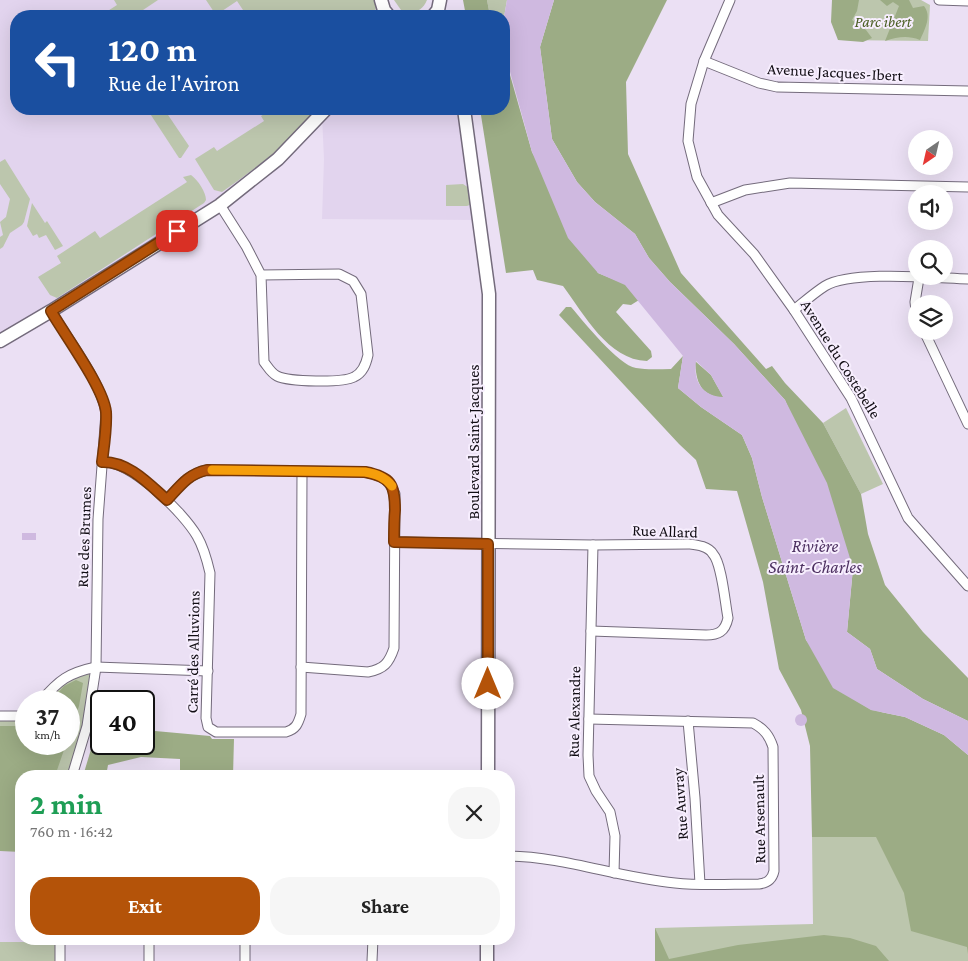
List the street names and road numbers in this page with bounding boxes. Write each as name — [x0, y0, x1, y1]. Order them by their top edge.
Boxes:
street label: Avenue Jacques-Ibert — [767, 60, 904, 85]
street label: Avenue du Costebelle — [798, 297, 884, 421]
street label: Boulevard Saint-Jacques — [465, 364, 483, 520]
street label: Rue des Brumes — [74, 486, 94, 588]
street label: Rue Allard — [632, 521, 699, 541]
street label: Carré des Alluvions — [183, 590, 203, 714]
street label: Rue Alexandre — [565, 666, 583, 758]
street label: Rue Auvray — [669, 767, 692, 841]
street label: Rue Arsenault — [750, 774, 768, 864]

